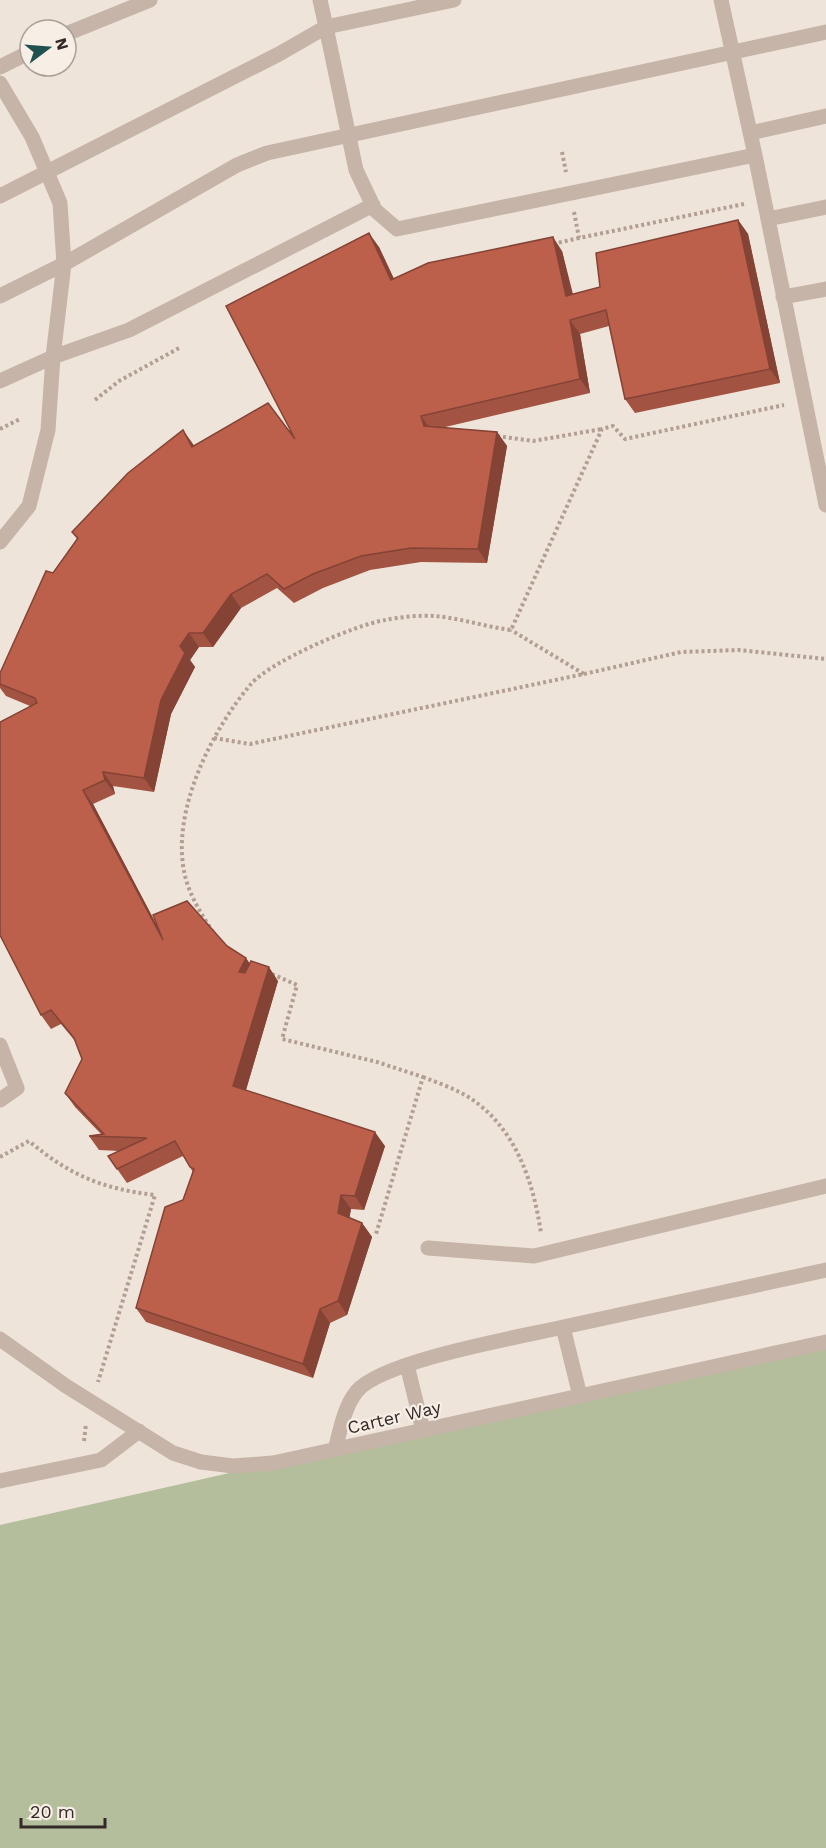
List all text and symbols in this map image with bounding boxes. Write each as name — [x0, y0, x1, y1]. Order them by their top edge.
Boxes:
north arrow — [18, 18, 78, 78]
text: N — [51, 36, 73, 52]
street label: Carter Way — [345, 1396, 444, 1438]
scale bar — [21, 1791, 105, 1829]
text: 20 m — [30, 1801, 75, 1822]

